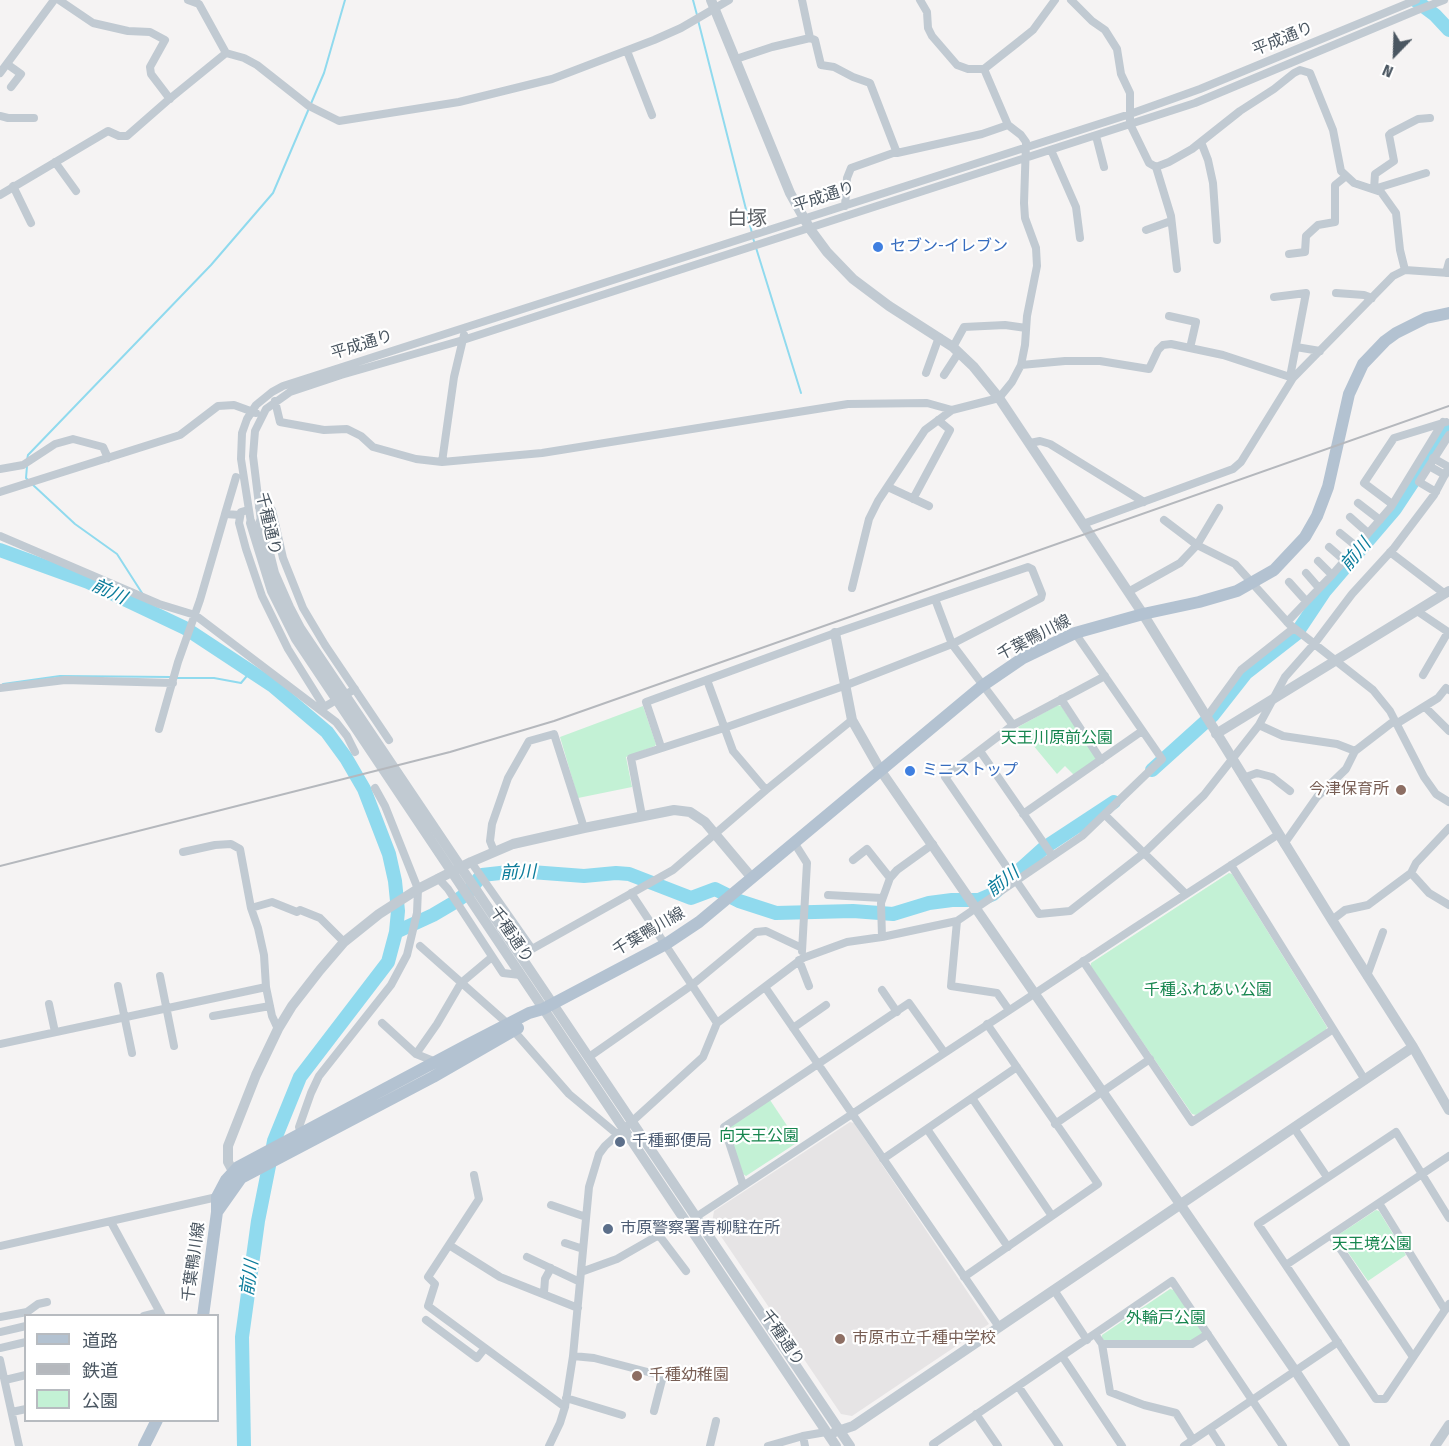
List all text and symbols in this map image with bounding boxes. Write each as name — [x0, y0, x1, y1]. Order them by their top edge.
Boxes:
street label: 平成通り — [1250, 18, 1316, 60]
north arrow — [1365, 24, 1425, 84]
text: N — [1380, 60, 1396, 82]
street label: 平成通り — [791, 178, 857, 216]
district label: 白塚 — [727, 207, 767, 231]
place label: セブン-イレブン — [890, 237, 1008, 257]
marker: セブン-イレブン — [871, 240, 885, 254]
street label: 平成通り — [329, 326, 395, 364]
street label: 千種通り — [251, 491, 285, 557]
water label: 前川 — [1336, 534, 1376, 576]
water label: 前川 — [88, 575, 130, 609]
street label: 千葉鴨川線 — [994, 611, 1074, 665]
park label: 天王川原前公園 — [1001, 729, 1113, 749]
place label: ミニストップ — [922, 761, 1018, 781]
marker: ミニストップ — [903, 764, 917, 778]
place label: 今津保育所 — [1309, 780, 1389, 800]
marker: 今津保育所 — [1394, 783, 1408, 797]
water label: 前川 — [500, 862, 536, 884]
water label: 前川 — [982, 862, 1024, 902]
street label: 千種通り — [485, 903, 537, 967]
street label: 千葉鴨川線 — [610, 904, 688, 960]
park label: 千種ふれあい公園 — [1144, 981, 1272, 1001]
park label: 向天王公園 — [719, 1127, 799, 1147]
place label: 千種郵便局 — [632, 1132, 712, 1152]
marker: 千種郵便局 — [613, 1135, 627, 1149]
place label: 市原警察署青柳駐在所 — [620, 1219, 780, 1239]
street label: 千葉鴨川線 — [179, 1221, 209, 1303]
marker: 市原警察署青柳駐在所 — [601, 1222, 615, 1236]
park label: 天王境公園 — [1332, 1235, 1412, 1255]
water label: 前川 — [237, 1259, 263, 1297]
street label: 千種通り — [756, 1306, 808, 1370]
park label: 外輪戸公園 — [1126, 1309, 1206, 1329]
legend — [24, 1314, 219, 1422]
place label: 市原市立千種中学校 — [852, 1329, 996, 1349]
text: 道路 — [82, 1330, 118, 1352]
marker: 市原市立千種中学校 — [833, 1332, 847, 1346]
text: 鉄道 — [82, 1360, 118, 1382]
place label: 千種幼稚園 — [649, 1366, 729, 1386]
marker: 千種幼稚園 — [630, 1369, 644, 1383]
text: 公園 — [82, 1390, 118, 1412]

